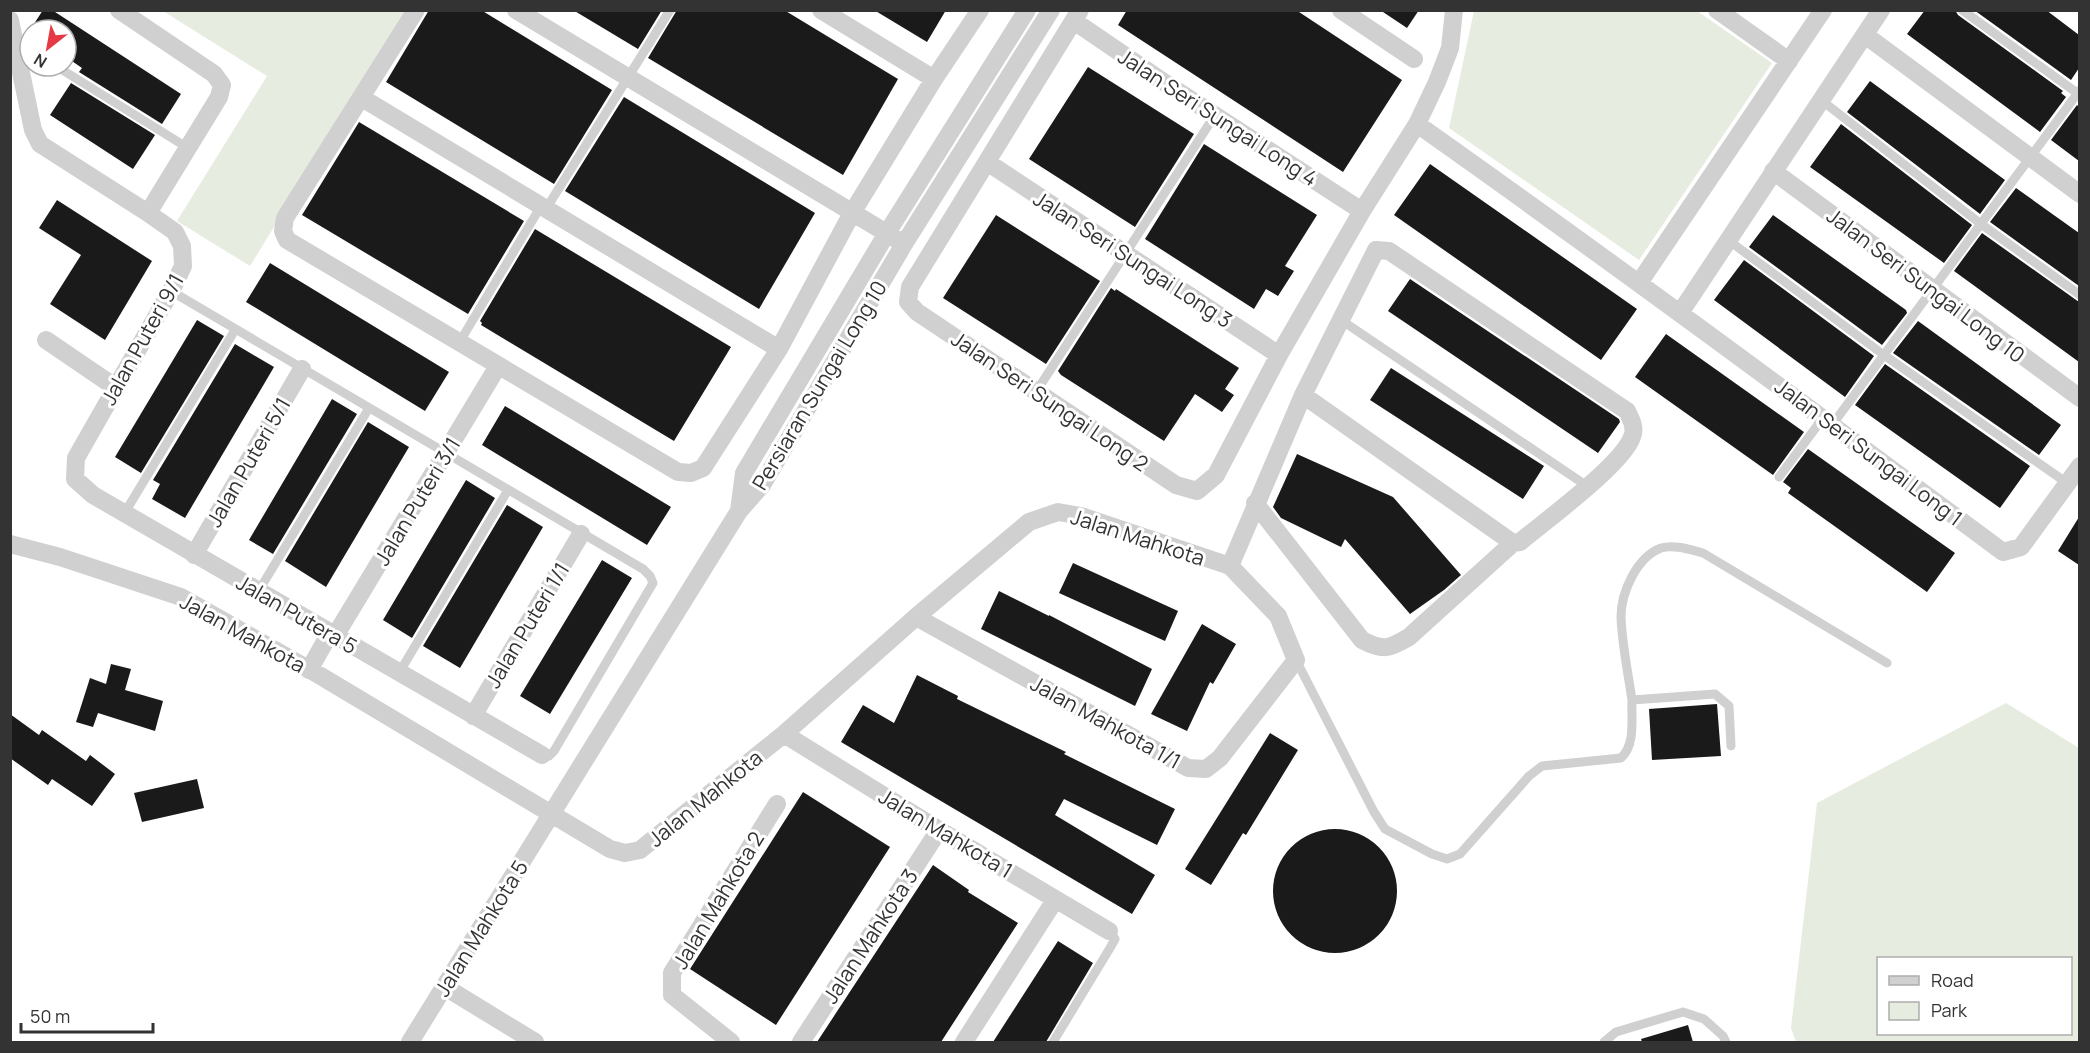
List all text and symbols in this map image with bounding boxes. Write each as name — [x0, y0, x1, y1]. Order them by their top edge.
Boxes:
north arrow — [18, 18, 78, 78]
street label: Jalan Seri Sungai Long 4 — [1113, 42, 1323, 192]
text: N — [30, 48, 51, 73]
street label: Jalan Seri Sungai Long 3 — [1028, 184, 1238, 334]
street label: Jalan Seri Sungai Long 10 — [1821, 201, 2031, 369]
street label: Jalan Puteri 9/1 — [94, 268, 190, 410]
street label: Persiaran Sungai Long 10 — [745, 275, 893, 495]
street label: Jalan Seri Sungai Long 2 — [946, 325, 1154, 477]
street label: Jalan Seri Sungai Long 1 — [1769, 372, 1969, 532]
street label: Jalan Puteri 5/1 — [200, 392, 296, 532]
street label: Jalan Puteri 3/1 — [368, 432, 466, 570]
street label: Jalan Mahkota — [1068, 502, 1208, 572]
street label: Jalan Puteri 1/1 — [479, 557, 575, 693]
street label: Jalan Putera 5 — [231, 568, 363, 660]
street label: Jalan Mahkota — [175, 587, 311, 679]
street label: Jalan Mahkota 1/1 — [1026, 669, 1186, 775]
street label: Jalan Mahkota — [642, 743, 768, 853]
street label: Jalan Mahkota 1 — [874, 782, 1018, 884]
street label: Jalan Mahkota 2 — [666, 826, 770, 974]
street label: Jalan Mahkota 5 — [428, 855, 534, 1001]
street label: Jalan Mahkota 3 — [816, 863, 924, 1009]
legend — [1877, 957, 2072, 1035]
text: Road — [1931, 968, 1974, 992]
scale bar — [21, 996, 153, 1034]
text: Park — [1931, 998, 1968, 1022]
text: 50 m — [30, 1004, 70, 1028]

